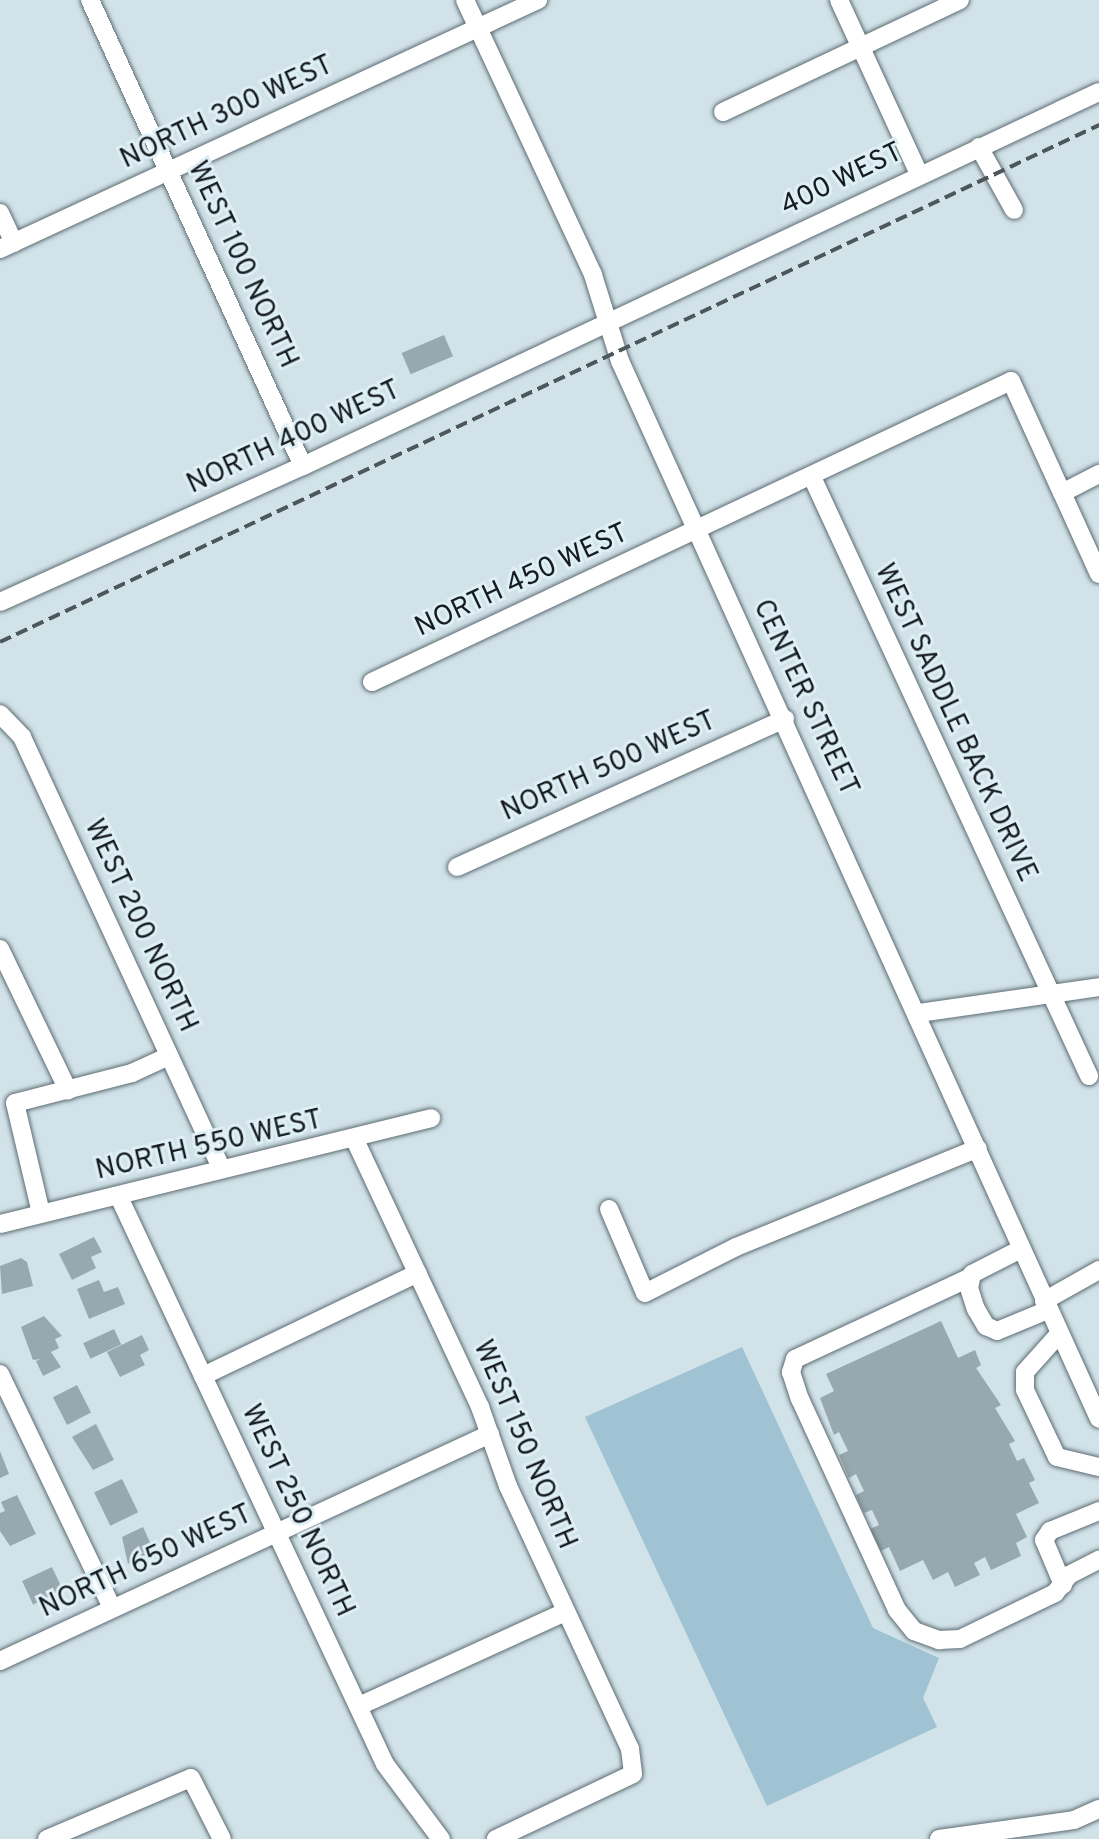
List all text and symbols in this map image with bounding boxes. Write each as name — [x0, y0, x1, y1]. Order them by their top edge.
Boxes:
street label: NORTH 300 WEST — [115, 49, 339, 177]
street label: 400 WEST — [775, 136, 909, 224]
street label: WEST 100 NORTH — [179, 156, 305, 374]
street label: NORTH 400 WEST — [182, 374, 406, 502]
street label: NORTH 450 WEST — [410, 517, 634, 645]
street label: WEST SADDLE BACK DRIVE — [866, 558, 1044, 888]
street label: CENTER STREET — [745, 594, 865, 802]
street label: NORTH 500 WEST — [496, 704, 722, 830]
street label: WEST 200 NORTH — [76, 814, 204, 1038]
street label: NORTH 550 WEST — [92, 1104, 326, 1188]
street label: WEST 150 NORTH — [465, 1335, 583, 1555]
street label: WEST 250 NORTH — [233, 1399, 361, 1623]
street label: NORTH 650 WEST — [34, 1498, 258, 1626]

